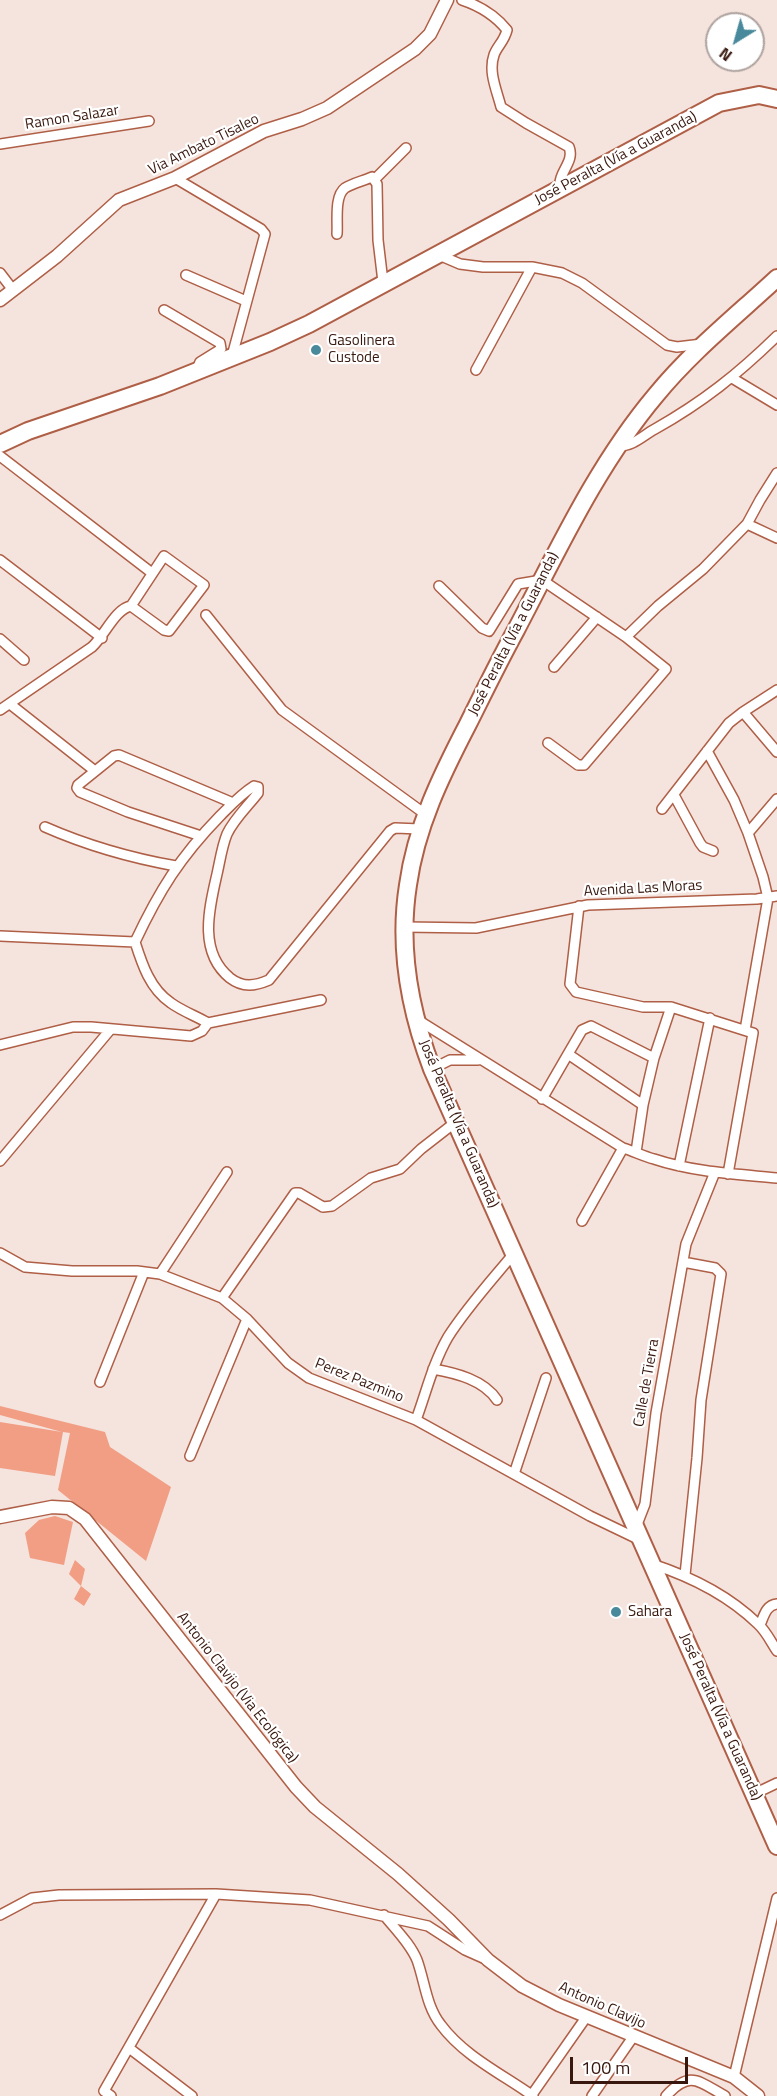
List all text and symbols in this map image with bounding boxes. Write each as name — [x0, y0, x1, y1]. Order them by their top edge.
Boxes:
north arrow — [705, 12, 765, 72]
text: N — [714, 42, 737, 68]
street label: Ramon Salazar — [24, 102, 120, 134]
street label: José Peralta (Vía a Guaranda) — [532, 109, 700, 209]
street label: Via Ambato Tisaleo — [146, 110, 262, 180]
place label: Gasolinera Custode — [328, 332, 395, 367]
marker: Gasolinera Custode — [309, 343, 323, 357]
street label: José Peralta (Vía a Guaranda) — [465, 549, 563, 719]
street label: Avenida Las Moras — [583, 877, 703, 901]
street label: José Peralta (Vía a Guaranda) — [414, 1037, 502, 1211]
street label: Calle de Tierra — [630, 1338, 664, 1428]
street label: Perez Pazmino — [312, 1355, 406, 1407]
place label: Sahara — [628, 1603, 672, 1621]
marker: Sahara — [609, 1605, 623, 1619]
street label: Antonio Clavijo (Via Ecológica) — [173, 1609, 301, 1767]
street label: José Peralta (Vía a Guaranda) — [675, 1631, 765, 1803]
street label: Antonio Clavijo — [556, 1979, 648, 2033]
scale bar — [573, 2045, 692, 2083]
text: 100 m — [581, 2054, 630, 2081]

